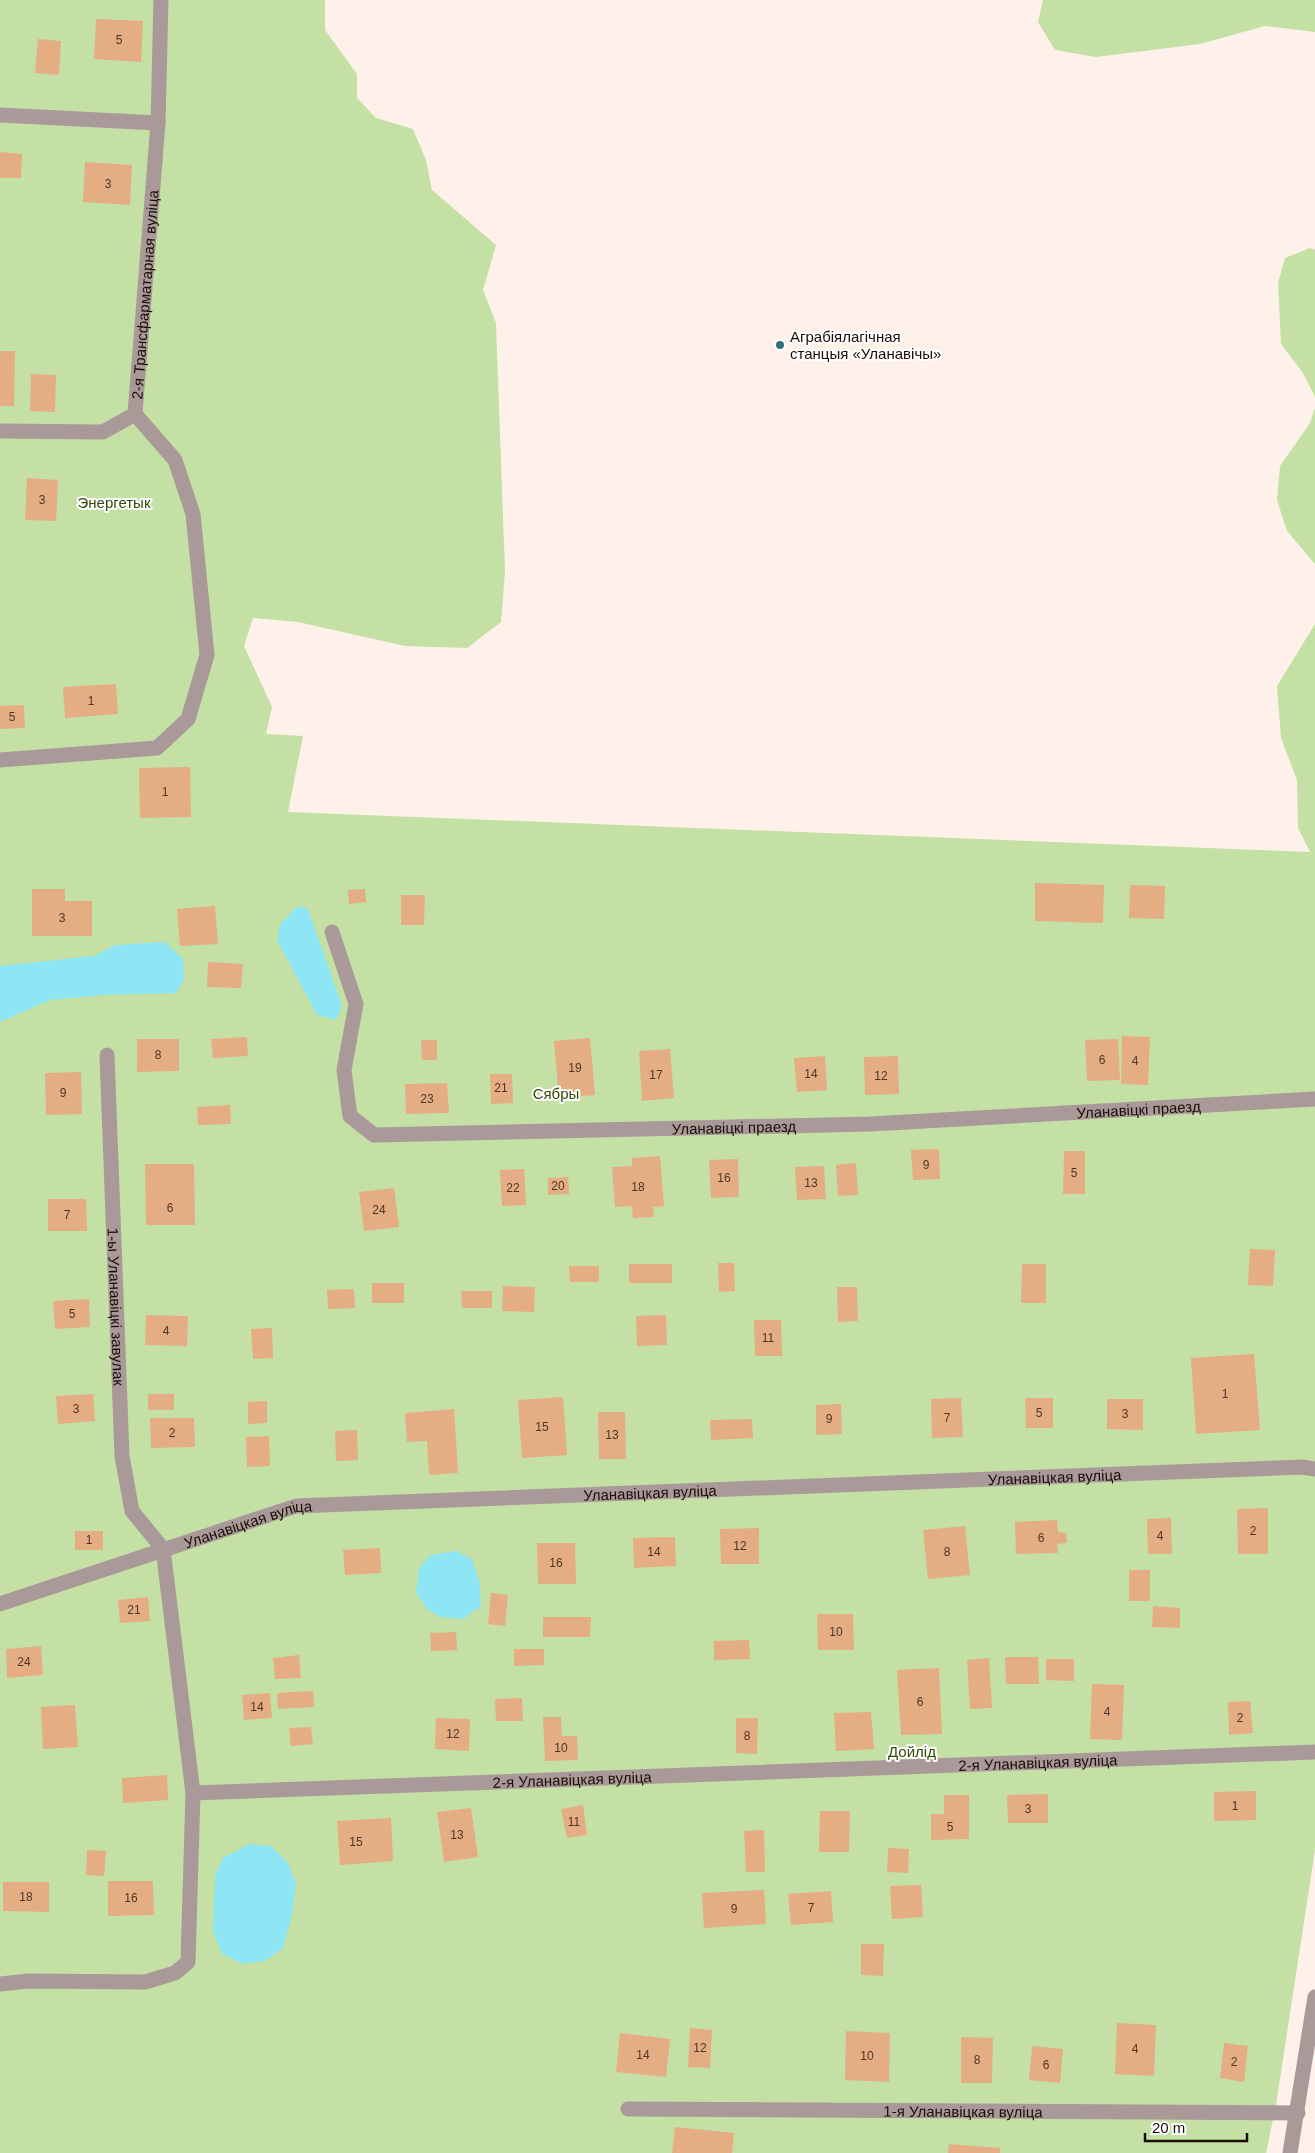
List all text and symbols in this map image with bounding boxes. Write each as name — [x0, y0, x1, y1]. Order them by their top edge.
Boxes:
house number: 5 — [116, 33, 123, 47]
house number: 3 — [105, 177, 112, 191]
street label: 2-я Трансфарматарная вуліца — [128, 189, 161, 400]
place label: Аграбіялагічная станцыя «Уланавічы» — [790, 328, 941, 362]
marker: Аграбіялагічная станцыя «Уланавічы» — [774, 339, 786, 351]
house number: 3 — [39, 493, 46, 507]
park label: Энергетык — [78, 494, 151, 511]
house number: 1 — [88, 694, 95, 708]
house number: 5 — [9, 710, 16, 724]
house number: 1 — [162, 785, 169, 799]
house number: 3 — [59, 911, 66, 925]
house number: 8 — [155, 1048, 162, 1062]
house number: 6 — [1099, 1053, 1106, 1067]
house number: 4 — [1132, 1054, 1139, 1068]
house number: 19 — [568, 1061, 582, 1075]
house number: 14 — [804, 1067, 818, 1081]
house number: 17 — [649, 1068, 663, 1082]
house number: 12 — [874, 1069, 888, 1083]
house number: 21 — [494, 1081, 508, 1095]
park label: Сябры — [533, 1085, 579, 1102]
house number: 9 — [60, 1086, 67, 1100]
house number: 23 — [420, 1092, 434, 1106]
street label: Уланавіцкі праезд — [1076, 1097, 1201, 1121]
street label: Уланавіцкі праезд — [672, 1117, 797, 1137]
house number: 9 — [923, 1158, 930, 1172]
house number: 5 — [1071, 1166, 1078, 1180]
house number: 16 — [717, 1171, 731, 1185]
house number: 13 — [804, 1176, 818, 1190]
house number: 20 — [551, 1179, 565, 1193]
house number: 18 — [631, 1180, 645, 1194]
house number: 22 — [506, 1181, 520, 1195]
house number: 6 — [167, 1201, 174, 1215]
house number: 24 — [372, 1203, 386, 1217]
house number: 7 — [64, 1208, 71, 1222]
street label: 1-ы Уланавіцкі завулак — [105, 1227, 128, 1387]
house number: 5 — [69, 1307, 76, 1321]
house number: 4 — [163, 1324, 170, 1338]
house number: 11 — [762, 1331, 775, 1345]
house number: 1 — [1222, 1387, 1229, 1401]
house number: 3 — [73, 1402, 80, 1416]
house number: 5 — [1036, 1406, 1043, 1420]
house number: 3 — [1122, 1407, 1129, 1421]
house number: 7 — [944, 1411, 951, 1425]
house number: 9 — [826, 1412, 833, 1426]
house number: 15 — [535, 1420, 549, 1434]
house number: 2 — [169, 1426, 176, 1440]
house number: 13 — [605, 1428, 619, 1442]
street label: Уланавіцкая вуліца — [988, 1465, 1122, 1488]
street label: Уланавіцкая вуліца — [583, 1481, 718, 1503]
street label: Уланавіцкая вуліца — [182, 1497, 313, 1551]
house number: 2 — [1250, 1524, 1257, 1538]
house number: 4 — [1157, 1529, 1164, 1543]
house number: 6 — [1038, 1531, 1045, 1545]
house number: 1 — [86, 1533, 93, 1547]
house number: 12 — [733, 1539, 747, 1553]
house number: 14 — [647, 1545, 661, 1559]
house number: 8 — [944, 1545, 951, 1559]
house number: 16 — [549, 1556, 563, 1570]
house number: 21 — [127, 1603, 141, 1617]
house number: 10 — [829, 1625, 843, 1639]
house number: 24 — [17, 1655, 31, 1669]
house number: 6 — [917, 1695, 924, 1709]
house number: 14 — [250, 1700, 264, 1714]
house number: 4 — [1104, 1705, 1111, 1719]
house number: 2 — [1237, 1711, 1244, 1725]
house number: 12 — [446, 1727, 460, 1741]
house number: 8 — [744, 1729, 751, 1743]
house number: 10 — [554, 1741, 568, 1755]
park label: Дойлід — [888, 1743, 936, 1760]
street label: 2-я Уланавіцкая вуліца — [958, 1751, 1118, 1774]
street label: 2-я Уланавіцкая вуліца — [492, 1768, 653, 1791]
house number: 1 — [1232, 1799, 1239, 1813]
house number: 3 — [1025, 1802, 1032, 1816]
house number: 11 — [568, 1815, 581, 1829]
house number: 5 — [947, 1820, 954, 1834]
house number: 13 — [450, 1828, 464, 1842]
house number: 15 — [349, 1835, 363, 1849]
house number: 18 — [19, 1890, 33, 1904]
house number: 16 — [124, 1891, 138, 1905]
house number: 7 — [808, 1901, 815, 1915]
house number: 9 — [731, 1902, 738, 1916]
house number: 12 — [693, 2041, 707, 2055]
house number: 4 — [1132, 2042, 1139, 2056]
house number: 14 — [636, 2048, 650, 2062]
house number: 10 — [860, 2049, 874, 2063]
house number: 8 — [974, 2053, 981, 2067]
house number: 2 — [1231, 2055, 1238, 2069]
house number: 6 — [1043, 2058, 1050, 2072]
street label: 1-я Уланавіцкая вуліца — [883, 2102, 1043, 2120]
scale bar — [1145, 2110, 1248, 2142]
text: 20 m — [1152, 2119, 1185, 2136]

